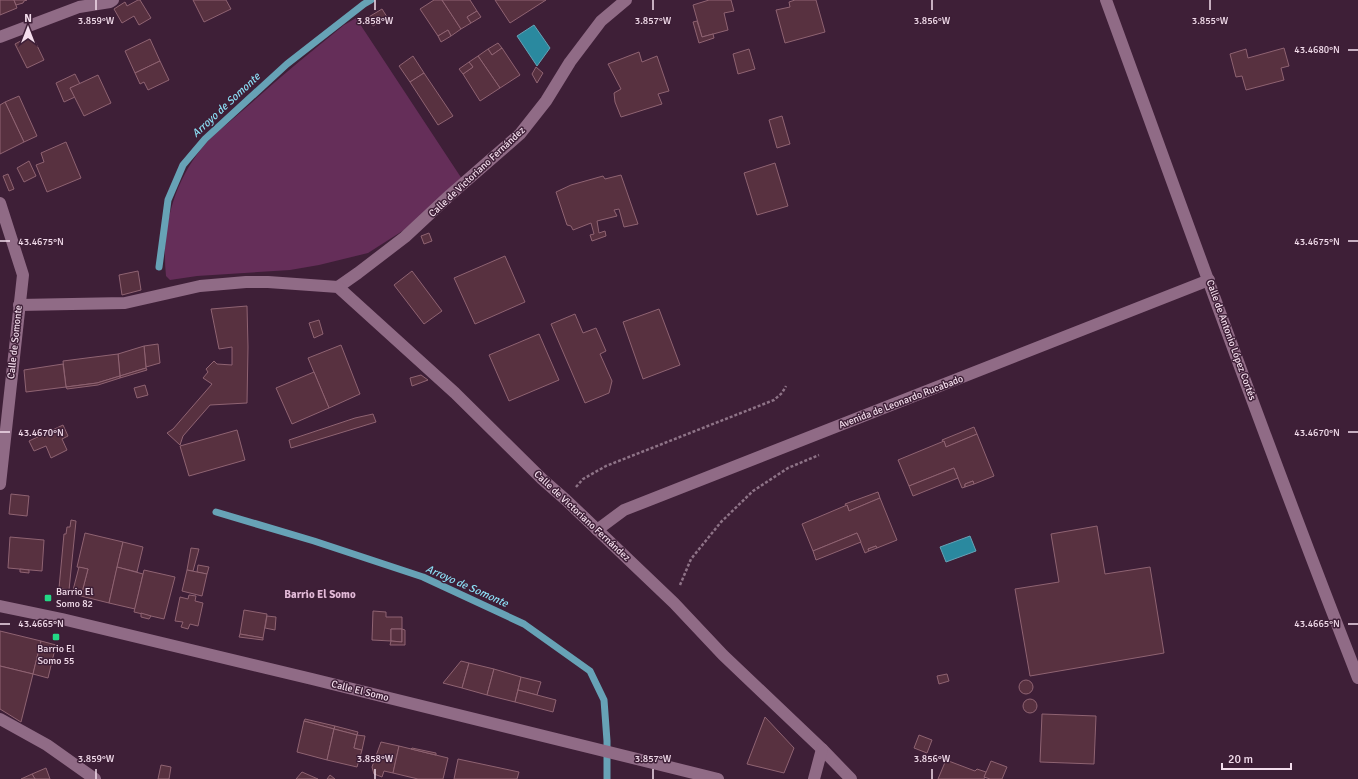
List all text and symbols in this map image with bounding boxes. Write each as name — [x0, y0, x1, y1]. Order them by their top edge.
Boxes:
north arrow — [8, 8, 48, 48]
text: N — [24, 12, 32, 25]
text: 3.859°W — [78, 15, 115, 27]
text: 3.858°W — [357, 15, 394, 27]
text: 3.857°W — [635, 15, 672, 27]
text: 3.856°W — [914, 15, 951, 27]
text: 3.855°W — [1192, 15, 1229, 27]
text: 43.4680°N — [1294, 44, 1340, 56]
water label: Arroyo de Somonte — [189, 70, 263, 140]
street label: Calle de Victoriano Fernández — [426, 124, 528, 220]
text: 43.4675°N — [18, 236, 64, 248]
text: 43.4675°N — [1294, 236, 1340, 248]
street label: Calle de Antonio López Cortés — [1204, 278, 1259, 402]
street label: Calle de Somonte — [5, 304, 25, 380]
street label: Avenida de Leonardo Rucabado — [837, 373, 965, 431]
text: 43.4670°N — [18, 427, 64, 439]
text: 43.4670°N — [1294, 427, 1340, 439]
street label: Calle de Victoriano Fernández — [531, 468, 633, 564]
water label: Arroyo de Somonte — [424, 562, 511, 610]
place label: Barrio El Somo 82 — [56, 586, 93, 610]
district label: Barrio El Somo — [284, 588, 356, 601]
marker: Barrio El Somo 82 — [43, 593, 53, 603]
text: 43.4665°N — [18, 618, 64, 630]
text: 43.4665°N — [1294, 618, 1340, 630]
marker: Barrio El Somo 55 — [51, 632, 61, 642]
place label: Barrio El Somo 55 — [37, 643, 75, 667]
street label: Calle El Somo — [330, 678, 390, 704]
scale bar — [1222, 745, 1291, 771]
text: 20 m — [1228, 752, 1253, 767]
text: 3.859°W — [78, 753, 115, 765]
text: 3.858°W — [357, 753, 394, 765]
text: 3.857°W — [635, 753, 672, 765]
text: 3.856°W — [914, 753, 951, 765]

